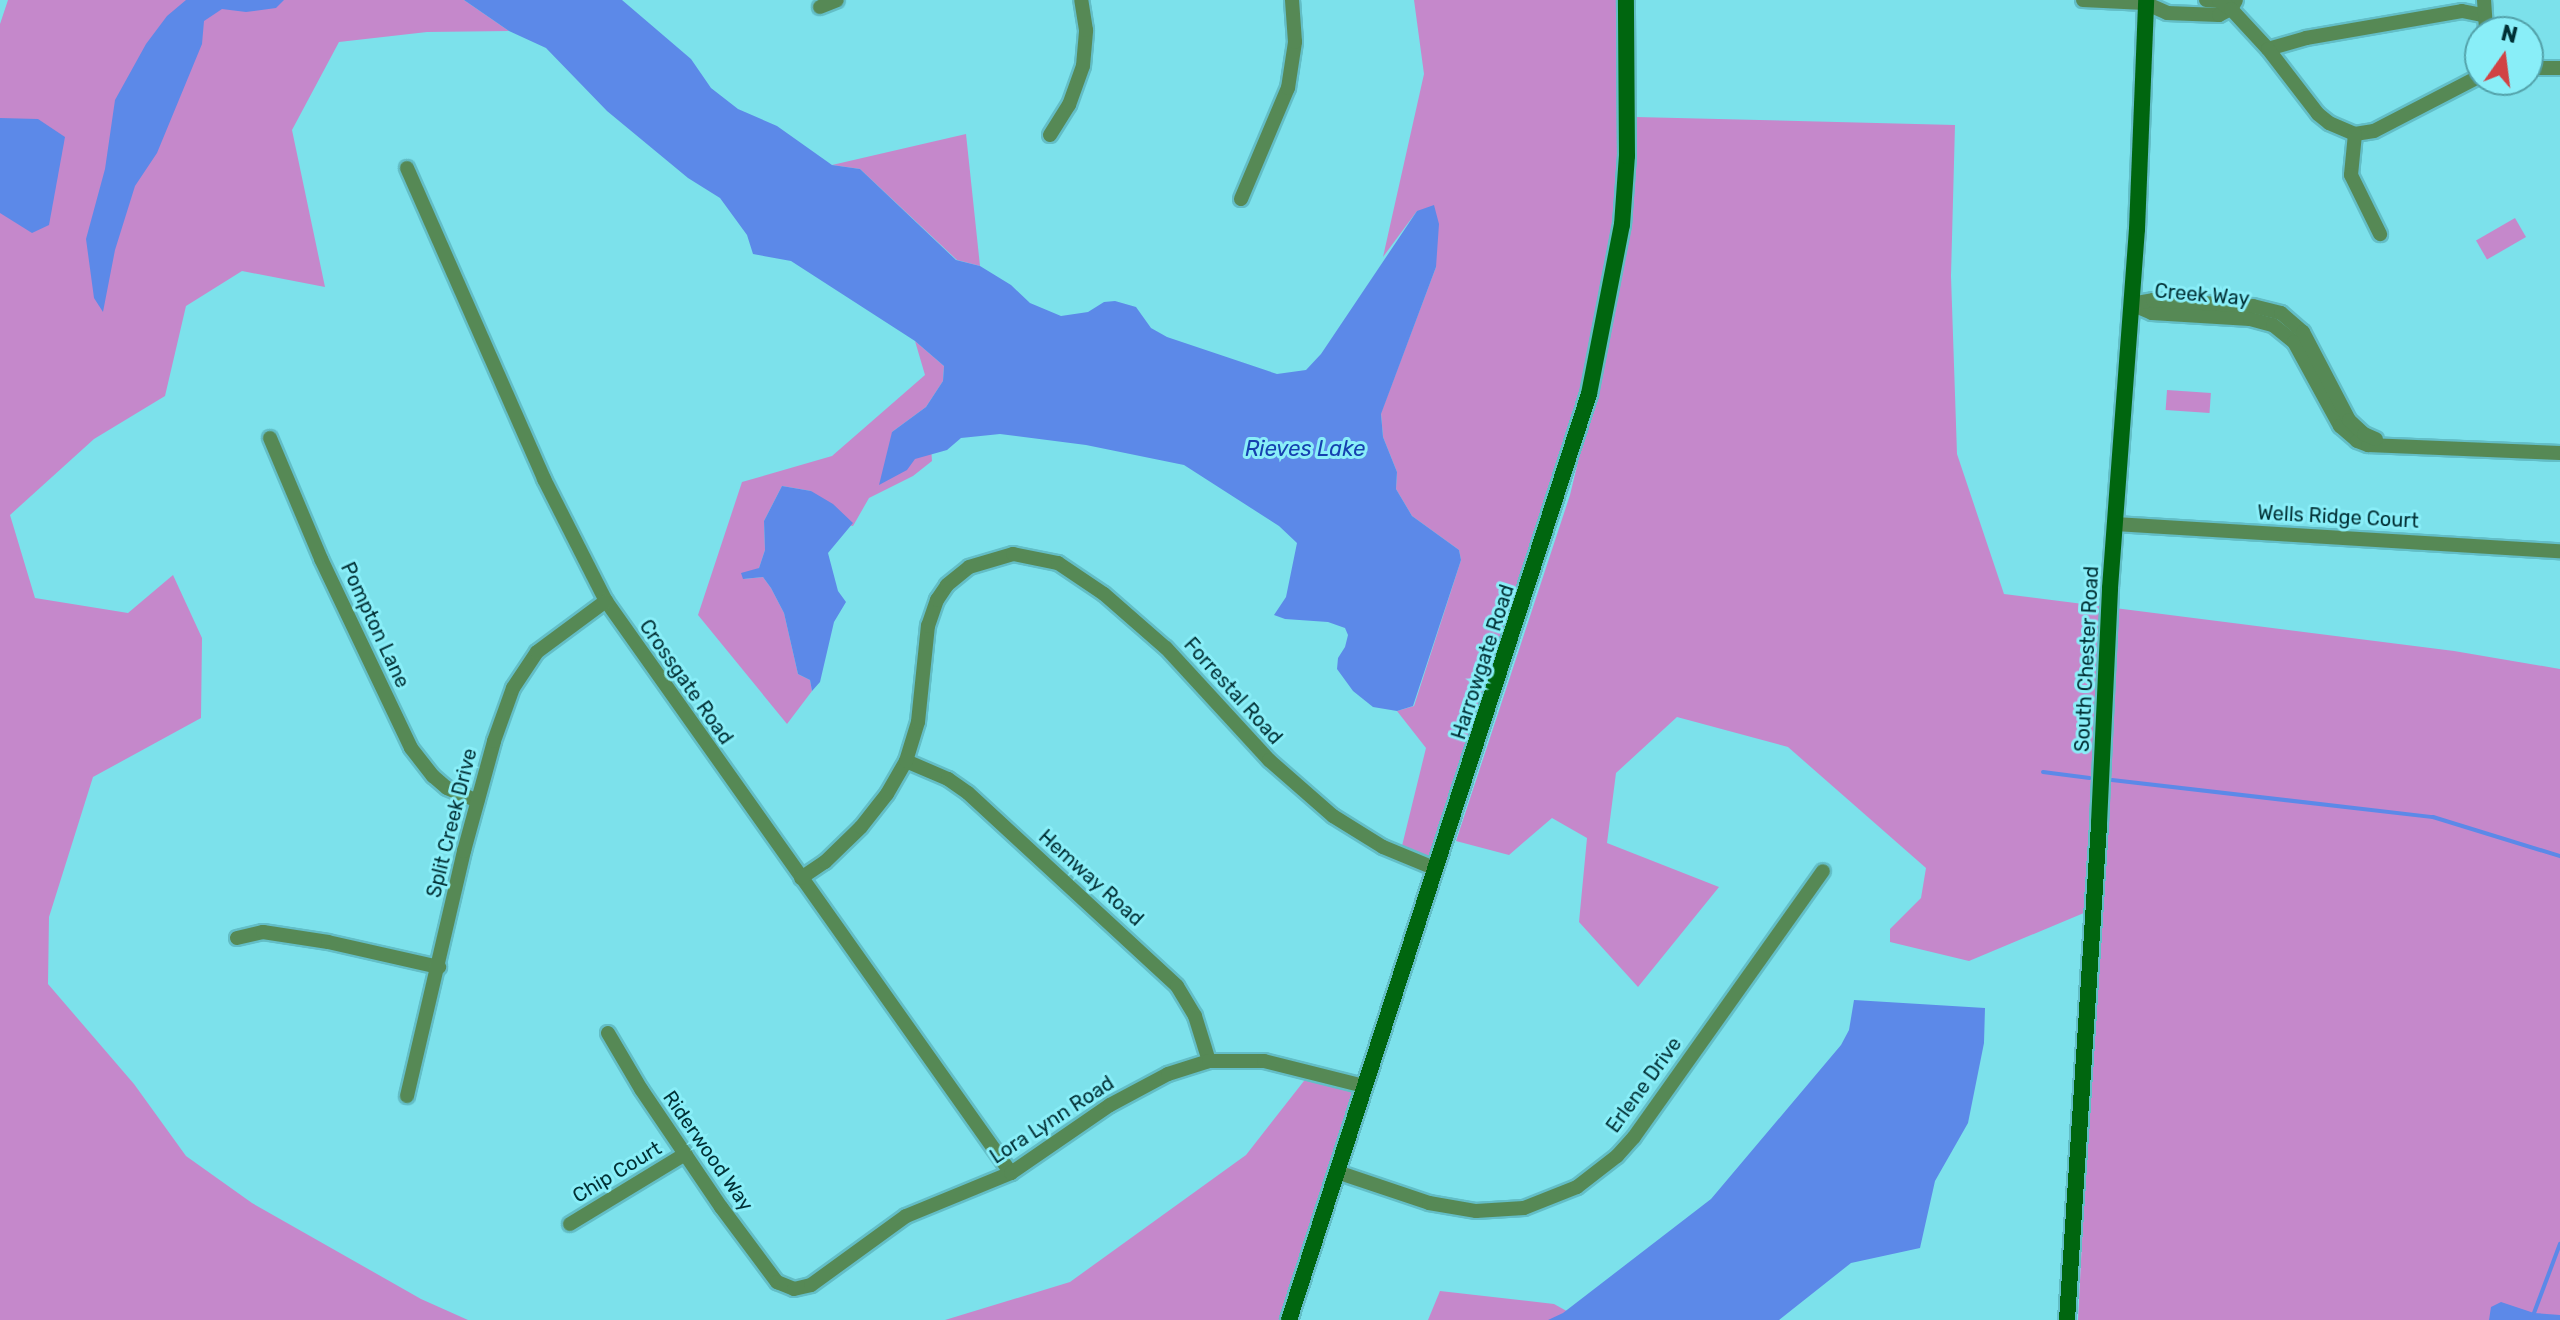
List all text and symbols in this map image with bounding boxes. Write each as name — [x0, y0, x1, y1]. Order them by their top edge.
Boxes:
north arrow — [2464, 16, 2544, 96]
text: N — [2498, 19, 2520, 49]
street label: Creek Way — [2153, 279, 2251, 311]
water label: Rieves Lake — [1245, 436, 1365, 462]
street label: Wells Ridge Court — [2257, 501, 2419, 533]
street label: Pompton Lane — [335, 558, 415, 692]
street label: South Chester Road — [2070, 565, 2104, 753]
street label: Harrowgate Road — [1447, 581, 1519, 743]
street label: Crossgate Road — [634, 615, 738, 749]
street label: Forrestal Road — [1179, 633, 1287, 749]
street label: Split Creek Drive — [422, 746, 482, 900]
street label: Hemway Road — [1034, 825, 1148, 931]
street label: Erlene Drive — [1601, 1033, 1687, 1137]
street label: Lora Lynn Road — [986, 1071, 1118, 1169]
street label: Riderwood Way — [658, 1086, 758, 1216]
street label: Chip Court — [568, 1136, 666, 1208]

